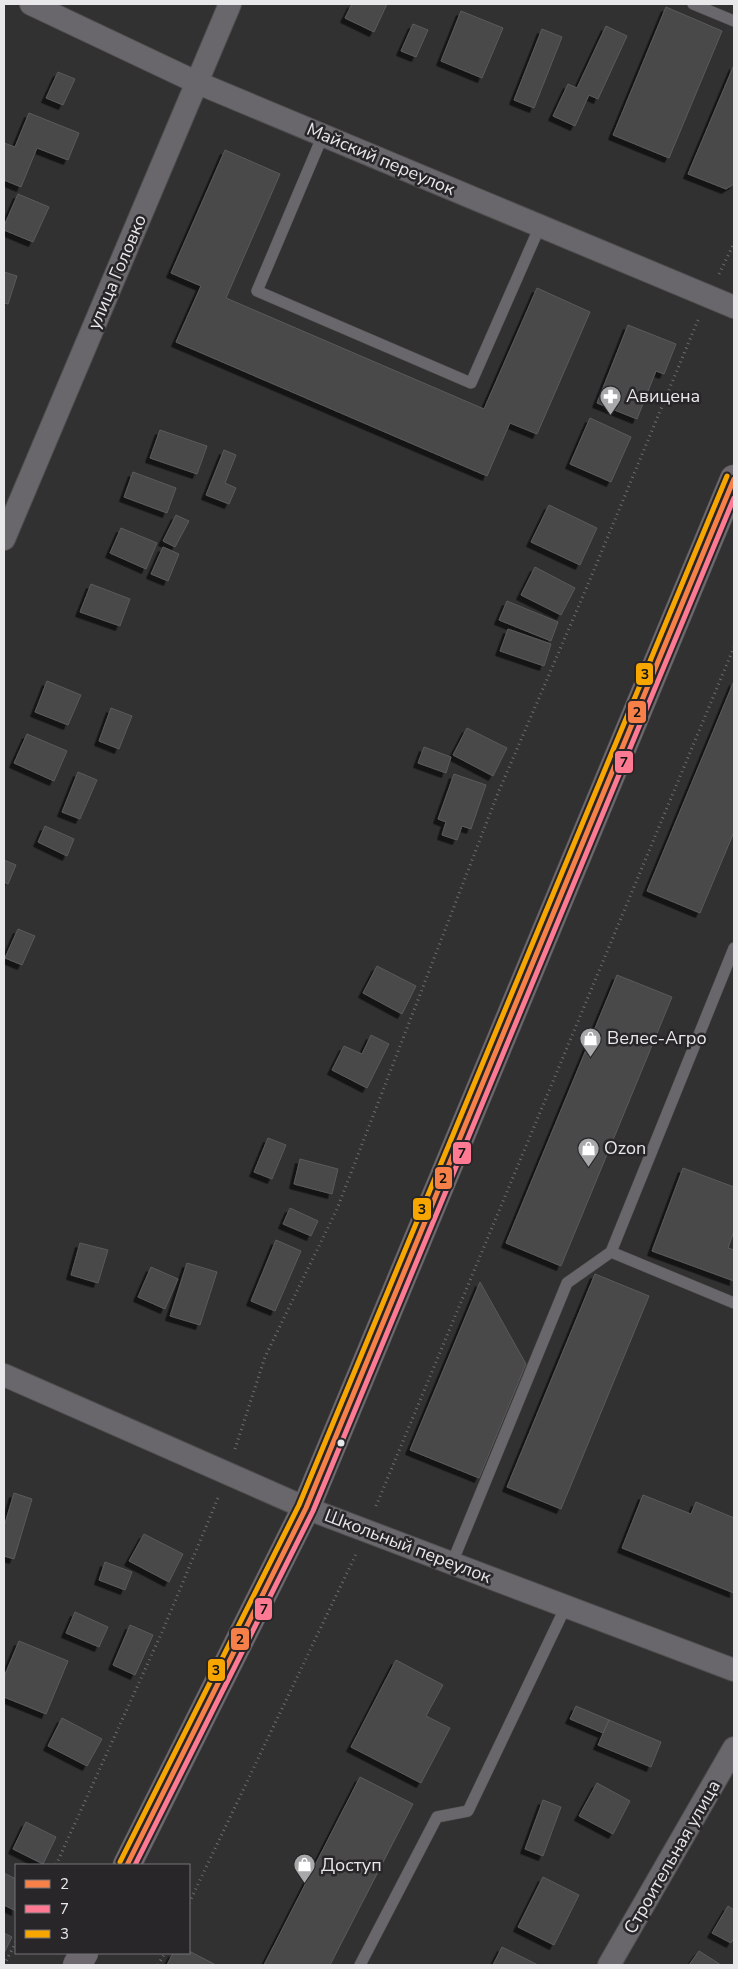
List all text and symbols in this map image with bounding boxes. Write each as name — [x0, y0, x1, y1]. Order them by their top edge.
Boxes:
street label: Майский переулок — [303, 117, 459, 201]
street label: улица Головко — [82, 211, 152, 333]
pharmacy icon: Авицена — [598, 384, 622, 415]
place label: Авицена — [626, 384, 700, 408]
line badge: 3 — [635, 662, 654, 686]
text: 3 — [641, 665, 649, 684]
line badge: 2 — [627, 700, 647, 724]
text: 2 — [633, 703, 641, 722]
line badge: 7 — [614, 750, 634, 774]
text: 7 — [620, 753, 628, 772]
shop icon: Велес-Агро — [579, 1026, 603, 1057]
place label: Велес-Агро — [607, 1026, 707, 1050]
shop icon: Ozon — [576, 1136, 600, 1167]
place label: Ozon — [604, 1136, 646, 1160]
line badge: 7 — [452, 1141, 472, 1165]
text: 7 — [458, 1144, 466, 1163]
line badge: 2 — [434, 1166, 453, 1190]
text: 2 — [439, 1169, 447, 1188]
line badge: 3 — [412, 1197, 432, 1221]
text: 3 — [418, 1200, 426, 1219]
unlabelled marker — [336, 1438, 346, 1448]
street label: Школьный переулок — [321, 1503, 495, 1589]
line badge: 7 — [254, 1597, 273, 1621]
text: 7 — [260, 1600, 268, 1619]
line badge: 2 — [230, 1627, 250, 1651]
text: 2 — [236, 1630, 244, 1649]
line badge: 3 — [207, 1658, 226, 1682]
text: 3 — [212, 1661, 220, 1680]
street label: Строительная улица — [618, 1776, 726, 1938]
shop icon: Доступ — [293, 1853, 317, 1884]
place label: Доступ — [321, 1853, 382, 1877]
legend — [15, 1864, 190, 1954]
text: 2 — [60, 1874, 69, 1894]
text: 7 — [60, 1899, 69, 1919]
text: 3 — [60, 1924, 69, 1944]

